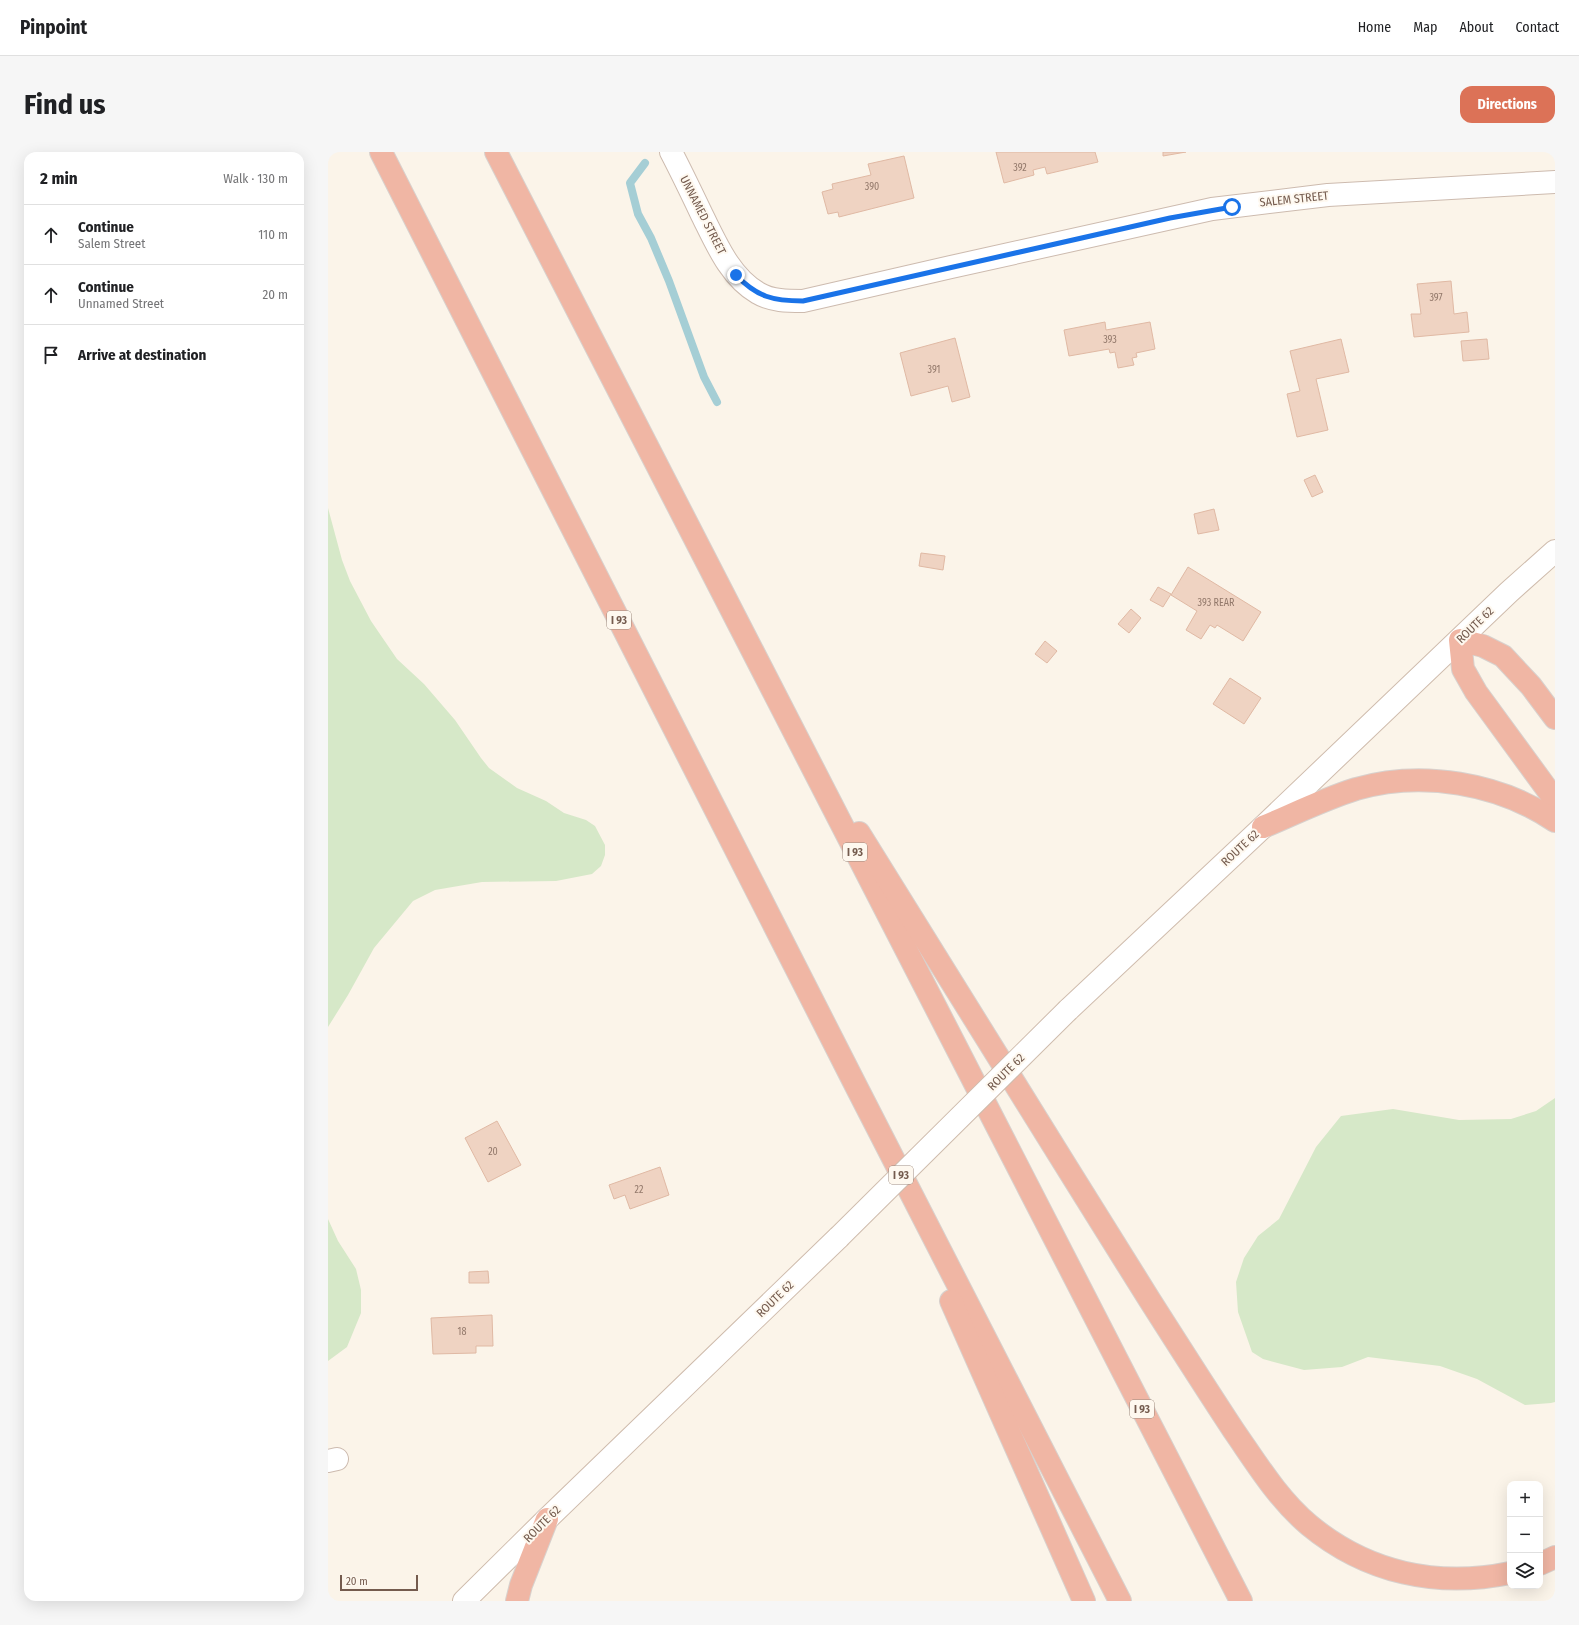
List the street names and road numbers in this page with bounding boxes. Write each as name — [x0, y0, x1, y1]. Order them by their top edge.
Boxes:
street label: UNNAMED STREET — [677, 173, 729, 257]
street label: SALEM STREET — [1259, 188, 1330, 210]
street label: ROUTE 62 — [1454, 604, 1496, 646]
road number: I 93 — [607, 611, 631, 629]
street label: ROUTE 62 — [1218, 827, 1262, 869]
road number: I 93 — [843, 843, 867, 861]
street label: ROUTE 62 — [985, 1051, 1027, 1093]
road number: I 93 — [889, 1166, 913, 1184]
street label: ROUTE 62 — [754, 1278, 796, 1320]
road number: I 93 — [1130, 1400, 1154, 1418]
street label: ROUTE 62 — [521, 1503, 563, 1545]

